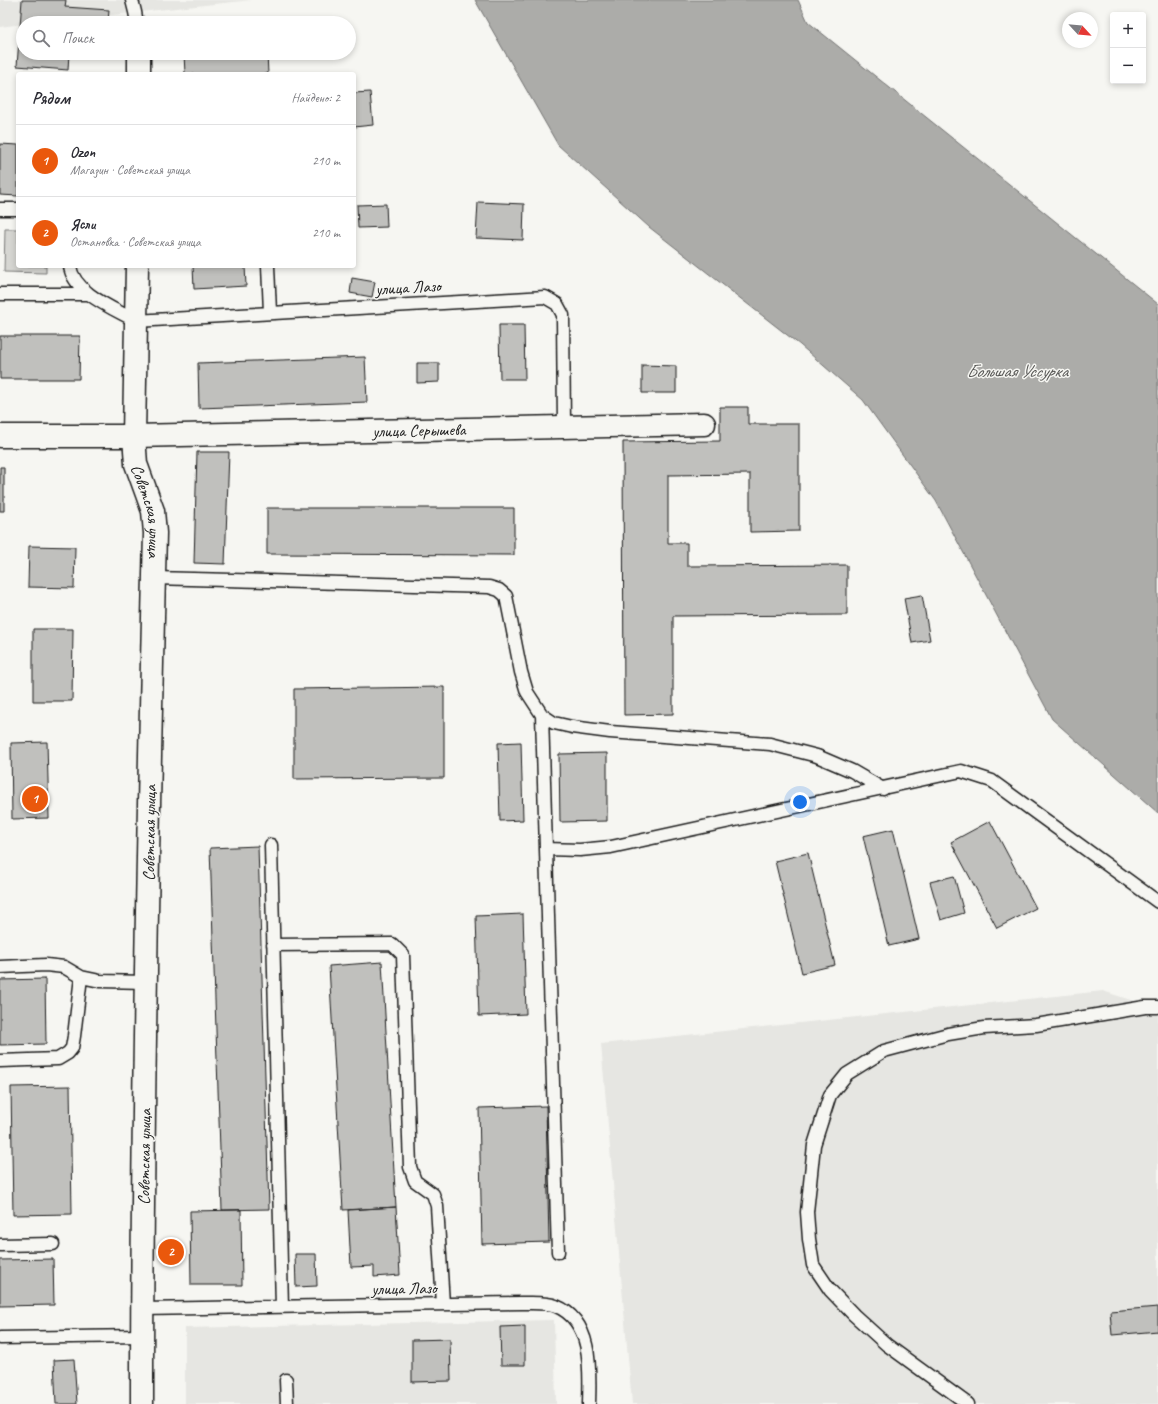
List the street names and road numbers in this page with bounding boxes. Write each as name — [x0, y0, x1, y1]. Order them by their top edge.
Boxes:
street label: улица Лазо — [374, 275, 443, 300]
street label: улица Серышева — [371, 419, 467, 442]
street label: Советская улица — [126, 461, 165, 560]
street label: Советская улица — [138, 783, 161, 881]
street label: Советская улица — [133, 1107, 156, 1205]
street label: улица Лазо — [370, 1277, 439, 1300]

